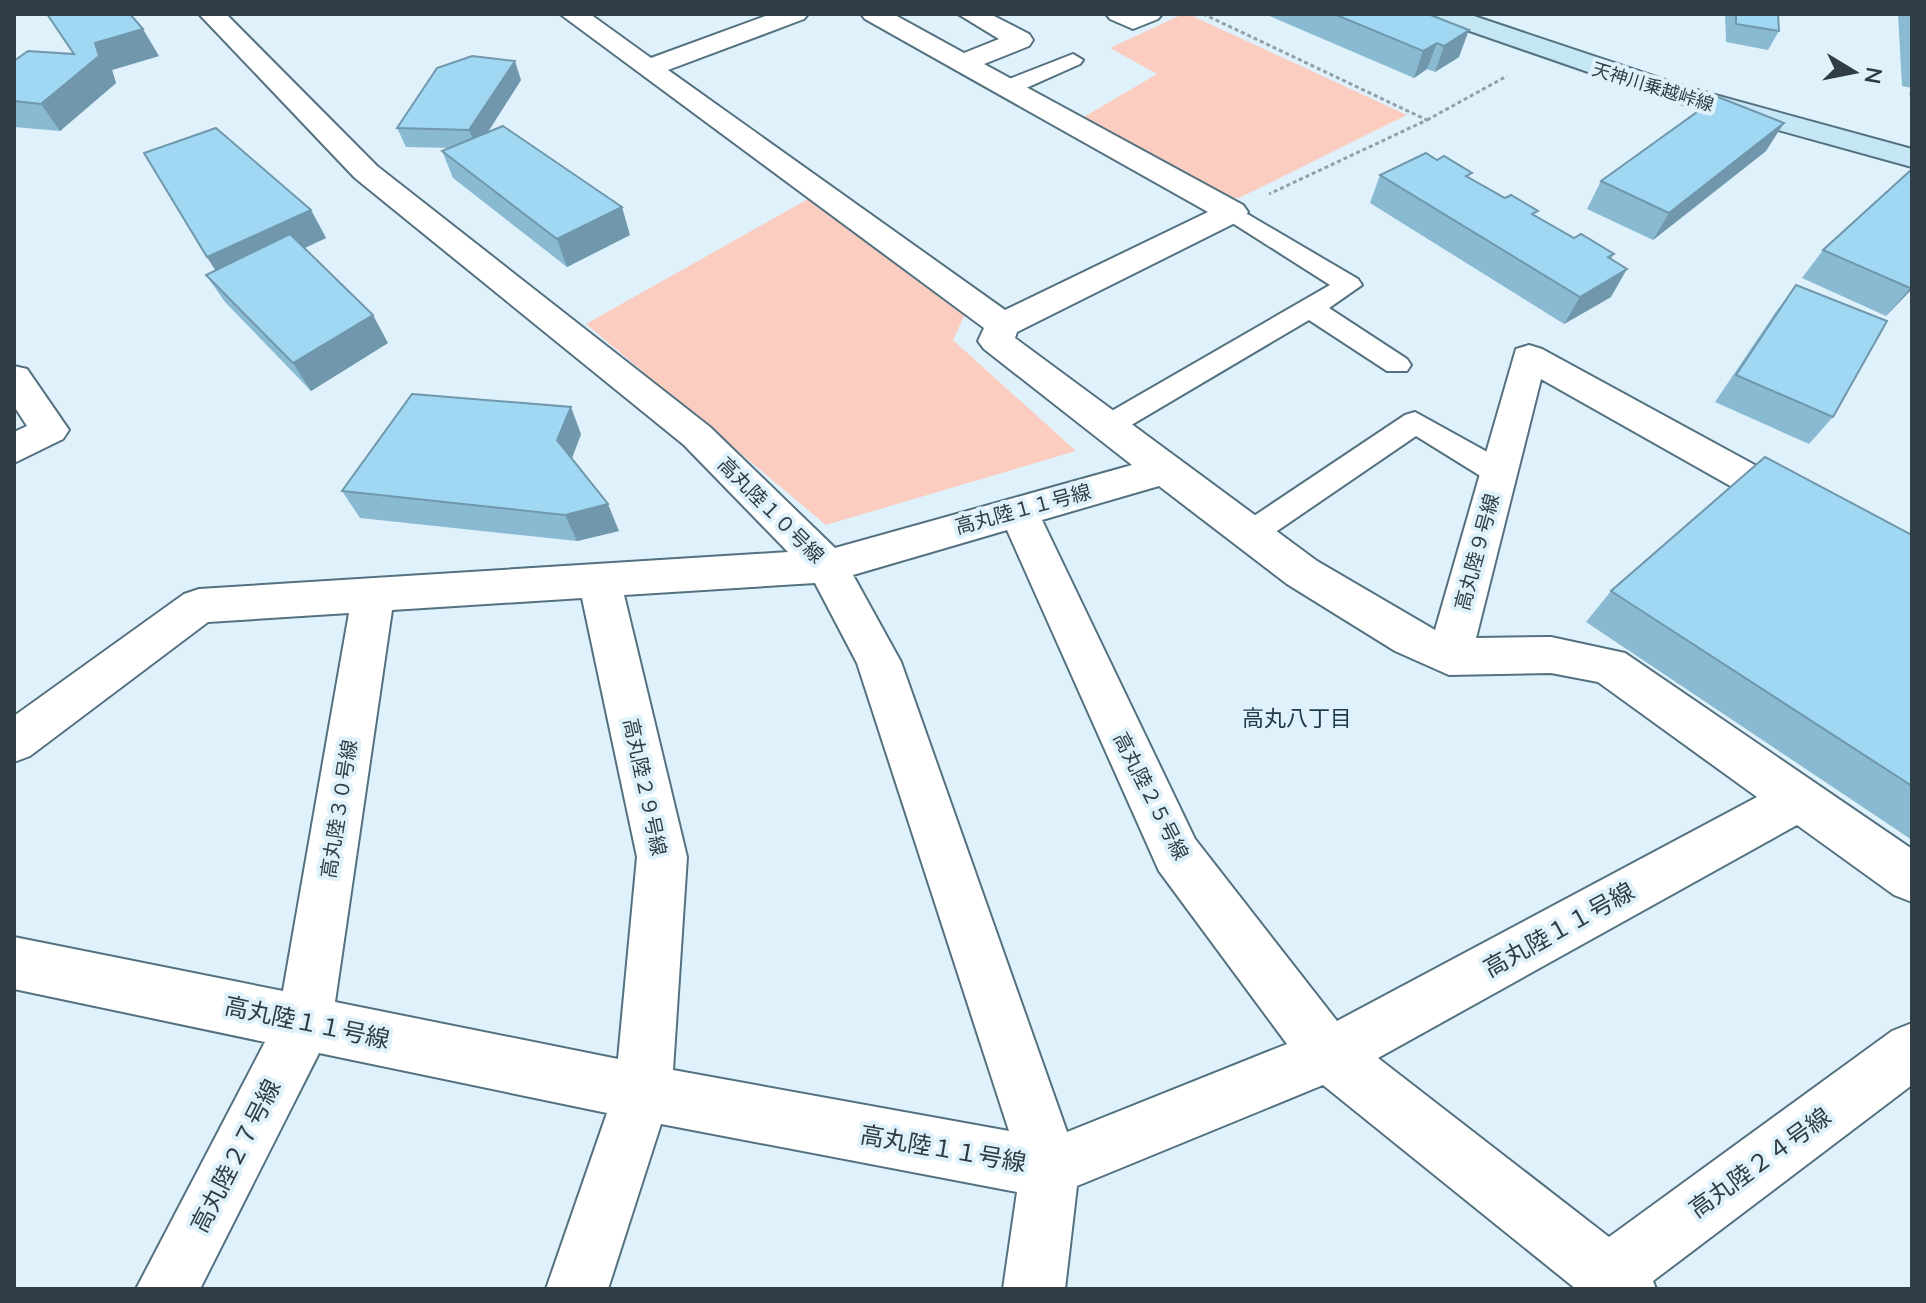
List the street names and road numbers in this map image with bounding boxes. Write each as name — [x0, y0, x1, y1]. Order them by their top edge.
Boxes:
street label: 天神川乗越峠線 — [1590, 57, 1717, 116]
street label: 高丸陸１０号線 — [713, 451, 830, 568]
street label: 高丸陸１１号線 — [952, 478, 1094, 539]
street label: 高丸陸９号線 — [1449, 491, 1504, 613]
street label: 高丸陸２９号線 — [619, 716, 672, 858]
street label: 高丸陸２５号線 — [1109, 728, 1194, 864]
street label: 高丸陸３０号線 — [315, 738, 362, 880]
street label: 高丸陸１１号線 — [1478, 875, 1639, 983]
street label: 高丸陸１１号線 — [222, 990, 392, 1054]
street label: 高丸陸２７号線 — [184, 1074, 287, 1237]
street label: 高丸陸２４号線 — [1683, 1101, 1836, 1224]
street label: 高丸陸１１号線 — [858, 1119, 1029, 1177]

